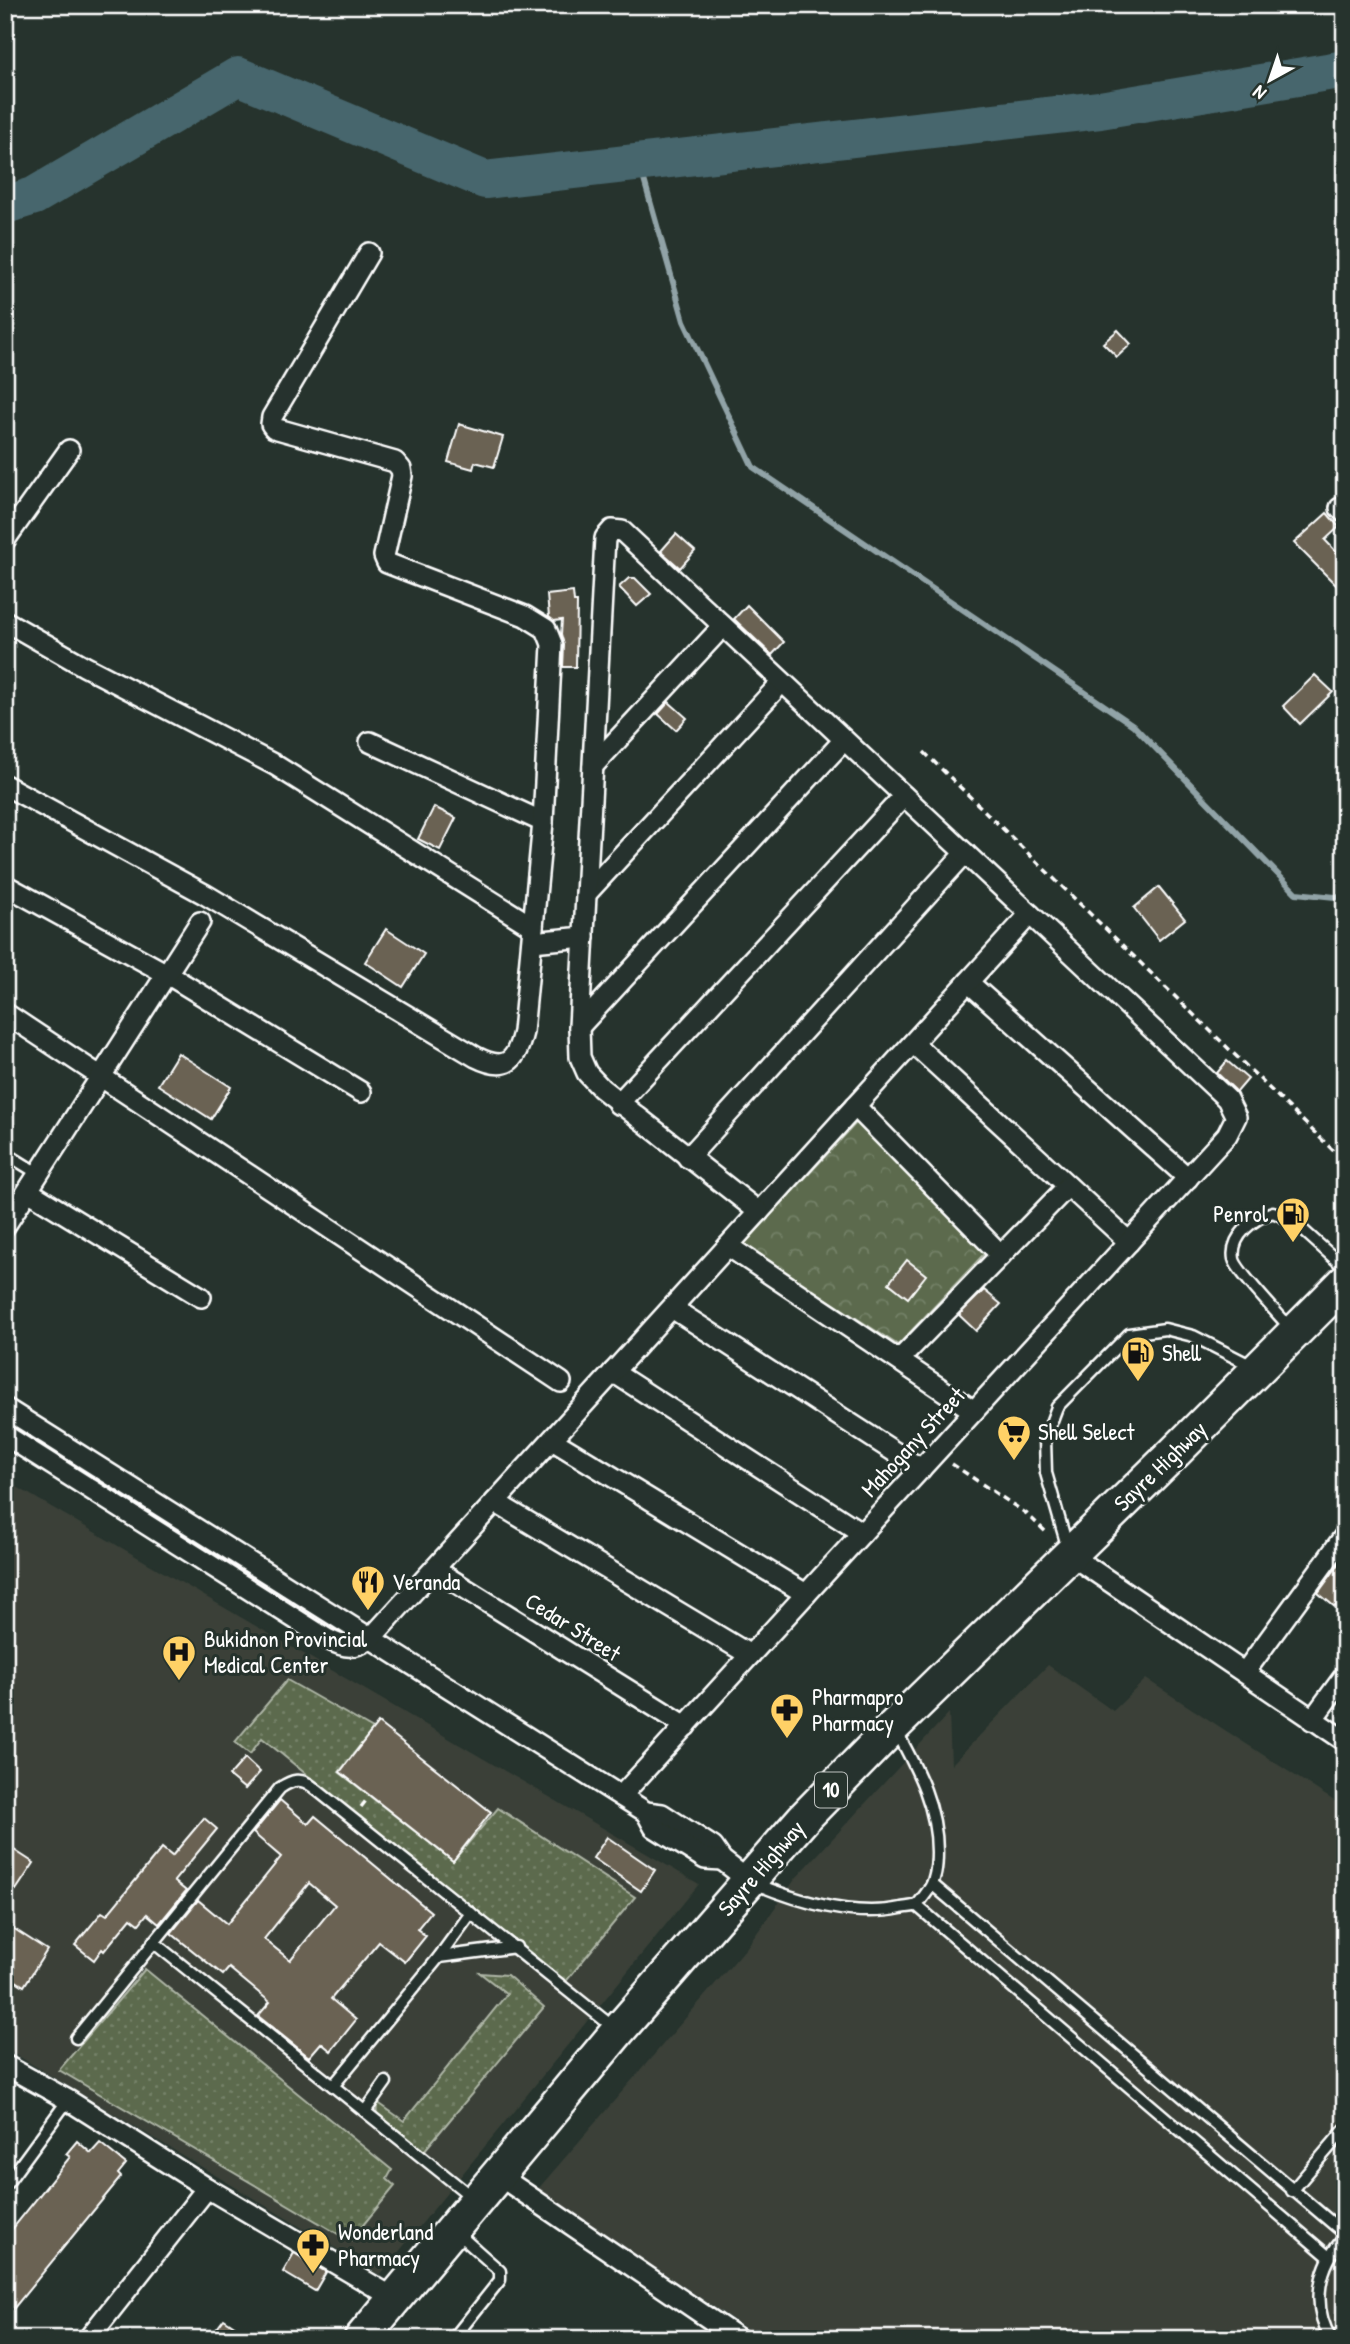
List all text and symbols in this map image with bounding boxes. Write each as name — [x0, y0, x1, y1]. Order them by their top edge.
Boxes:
north arrow — [1234, 46, 1304, 116]
text: N — [1247, 80, 1271, 106]
fuel station icon: Penrol — [1274, 1195, 1312, 1244]
place label: Penrol — [1213, 1198, 1269, 1229]
fuel station icon: Shell — [1119, 1334, 1157, 1383]
place label: Shell — [1162, 1337, 1202, 1368]
street label: Mahogany Street — [854, 1379, 972, 1503]
supermarket icon: Shell Select — [995, 1413, 1033, 1462]
street label: Sayre Highway — [1107, 1413, 1213, 1518]
place label: Shell Select — [1038, 1416, 1135, 1447]
restaurant icon: Veranda — [349, 1563, 387, 1612]
place label: Veranda — [392, 1566, 460, 1597]
street label: Cedar Street — [519, 1585, 628, 1669]
place label: Bukidnon Provincial Medical Center — [204, 1623, 368, 1680]
hospital icon: Bukidnon Provincial Medical Center — [160, 1633, 198, 1682]
place label: Pharmapro Pharmacy — [812, 1681, 903, 1738]
pharmacy icon: Pharmapro Pharmacy — [768, 1691, 806, 1740]
road number: 10 — [815, 1772, 847, 1808]
street label: Sayre Highway — [710, 1813, 811, 1922]
place label: Wonderland Pharmacy — [338, 2216, 433, 2273]
pharmacy icon: Wonderland Pharmacy — [294, 2226, 332, 2275]

